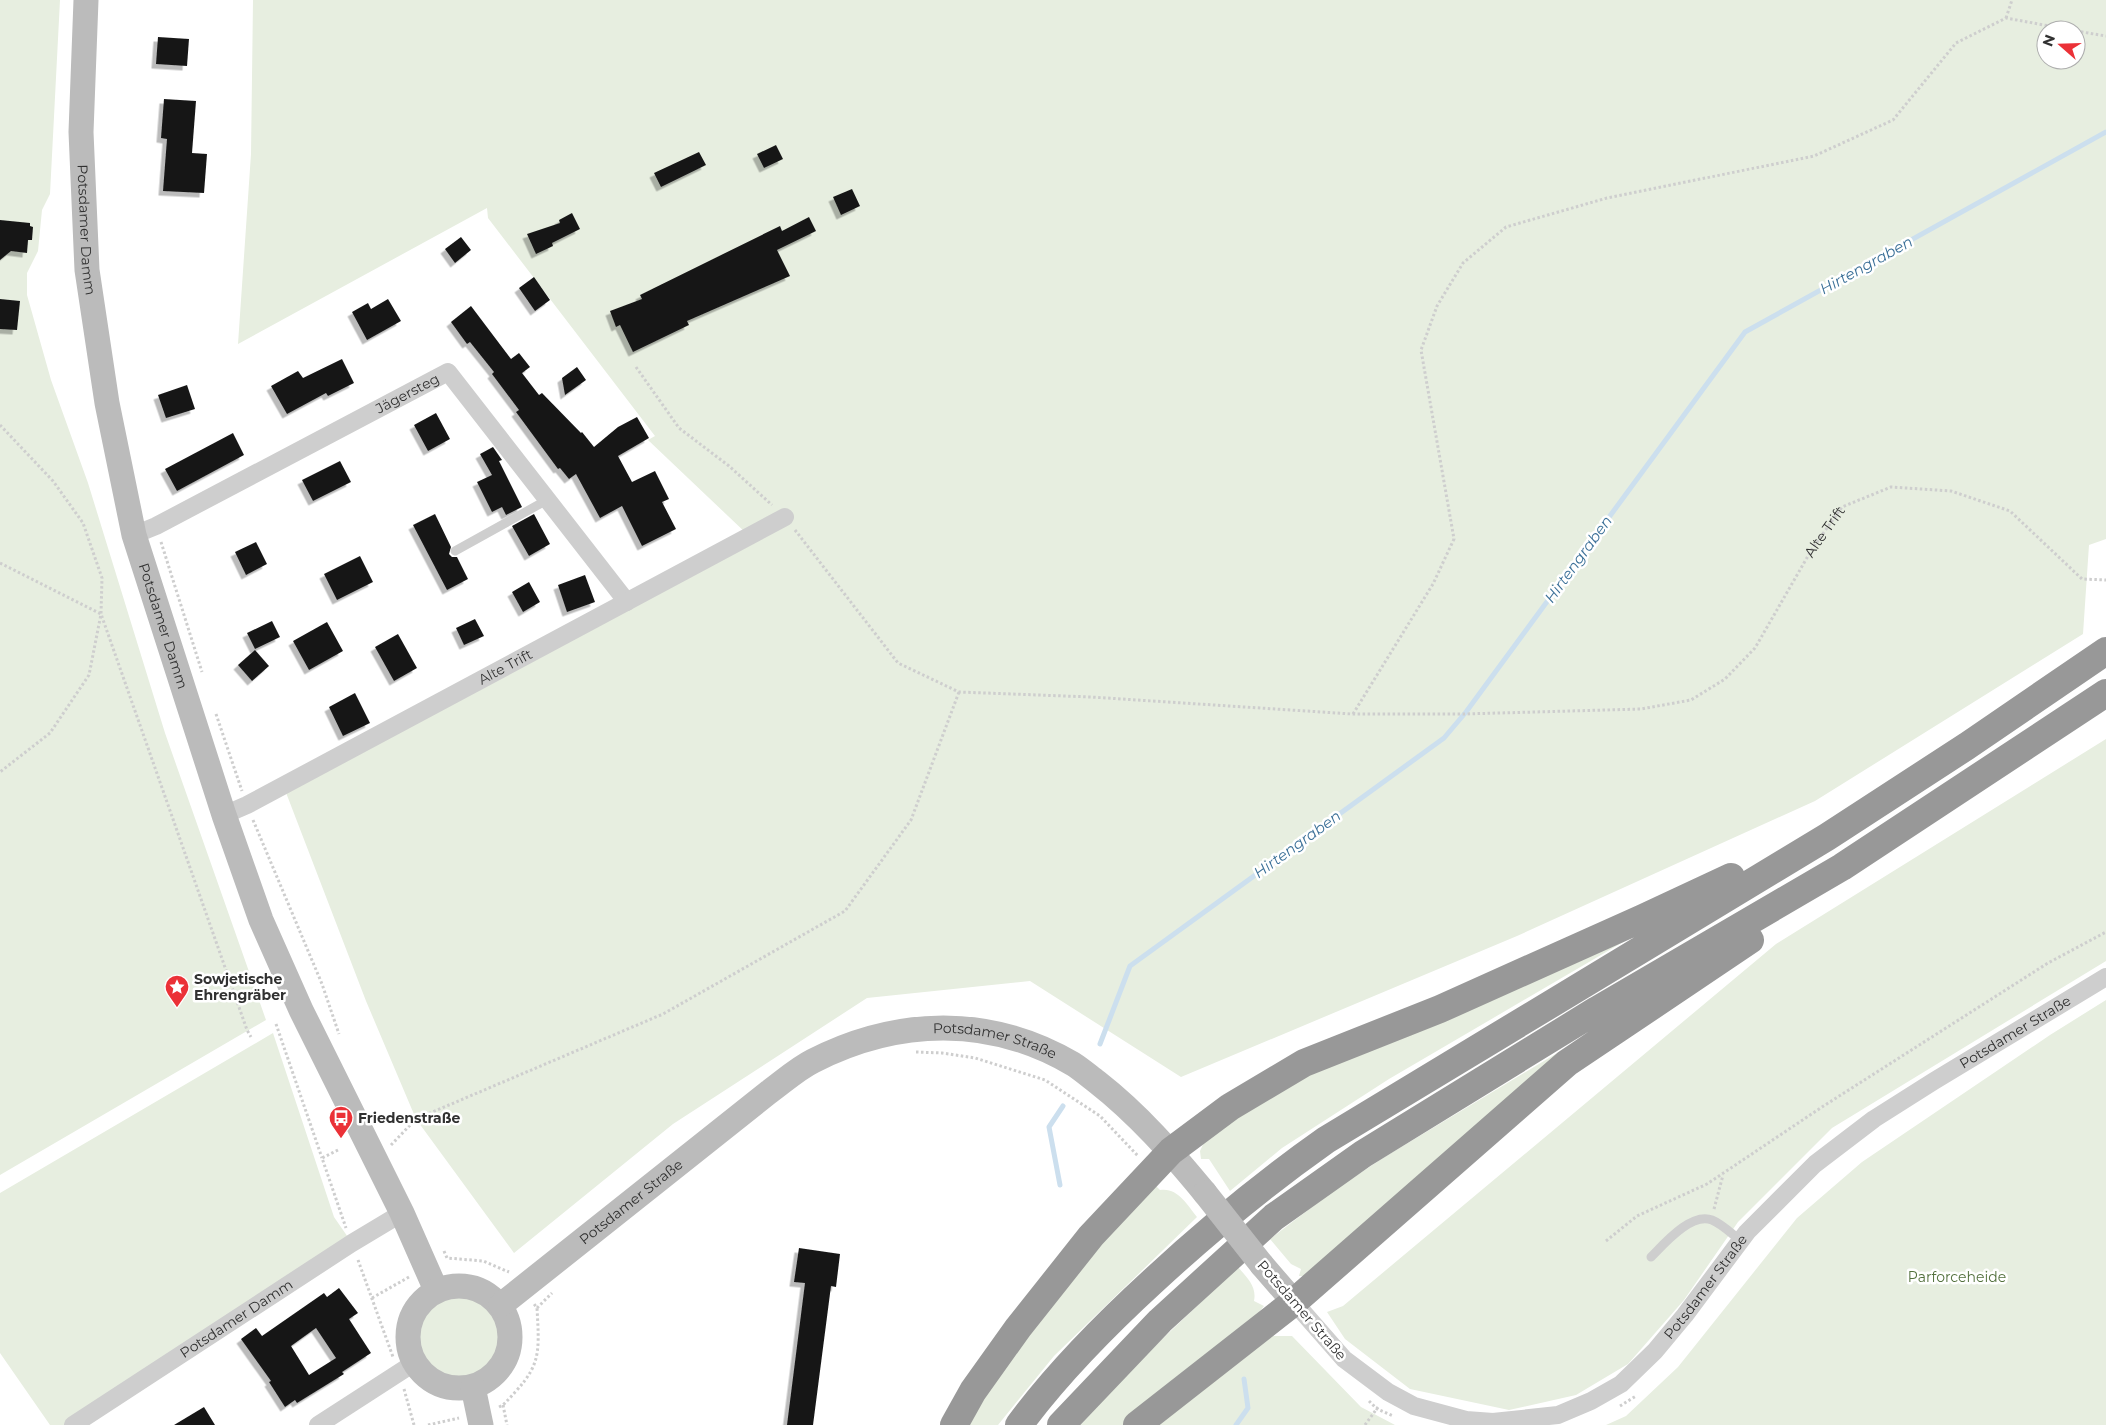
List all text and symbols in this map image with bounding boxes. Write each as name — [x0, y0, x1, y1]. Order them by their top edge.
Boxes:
north arrow — [2036, 20, 2086, 70]
text: N — [2038, 32, 2059, 49]
street label: Potsdamer Damm — [73, 164, 100, 296]
water label: Hirtengraben — [1816, 232, 1916, 298]
street label: Jägersteg — [372, 369, 442, 418]
street label: Alte Trift — [1800, 502, 1849, 560]
water label: Hirtengraben — [1540, 512, 1616, 606]
street label: Potsdamer Damm — [135, 561, 192, 691]
street label: Alte Trift — [475, 645, 536, 689]
water label: Hirtengraben — [1250, 806, 1344, 882]
place label: Sowjetische Ehrengräber — [194, 970, 286, 1004]
place icon: Sowjetische Ehrengräber — [164, 974, 190, 1008]
street label: Potsdamer Straße — [1956, 991, 2074, 1073]
street label: Potsdamer Straße — [933, 1019, 1060, 1063]
bus stop icon: Friedenstraße — [328, 1105, 354, 1139]
place label: Friedenstraße — [358, 1109, 460, 1127]
street label: Potsdamer Straße — [576, 1155, 686, 1248]
street label: Potsdamer Straße — [1660, 1231, 1751, 1343]
street label: Potsdamer Straße — [1254, 1256, 1350, 1364]
park label: Parforceheide — [1908, 1268, 2006, 1286]
street label: Potsdamer Damm — [176, 1275, 296, 1362]

